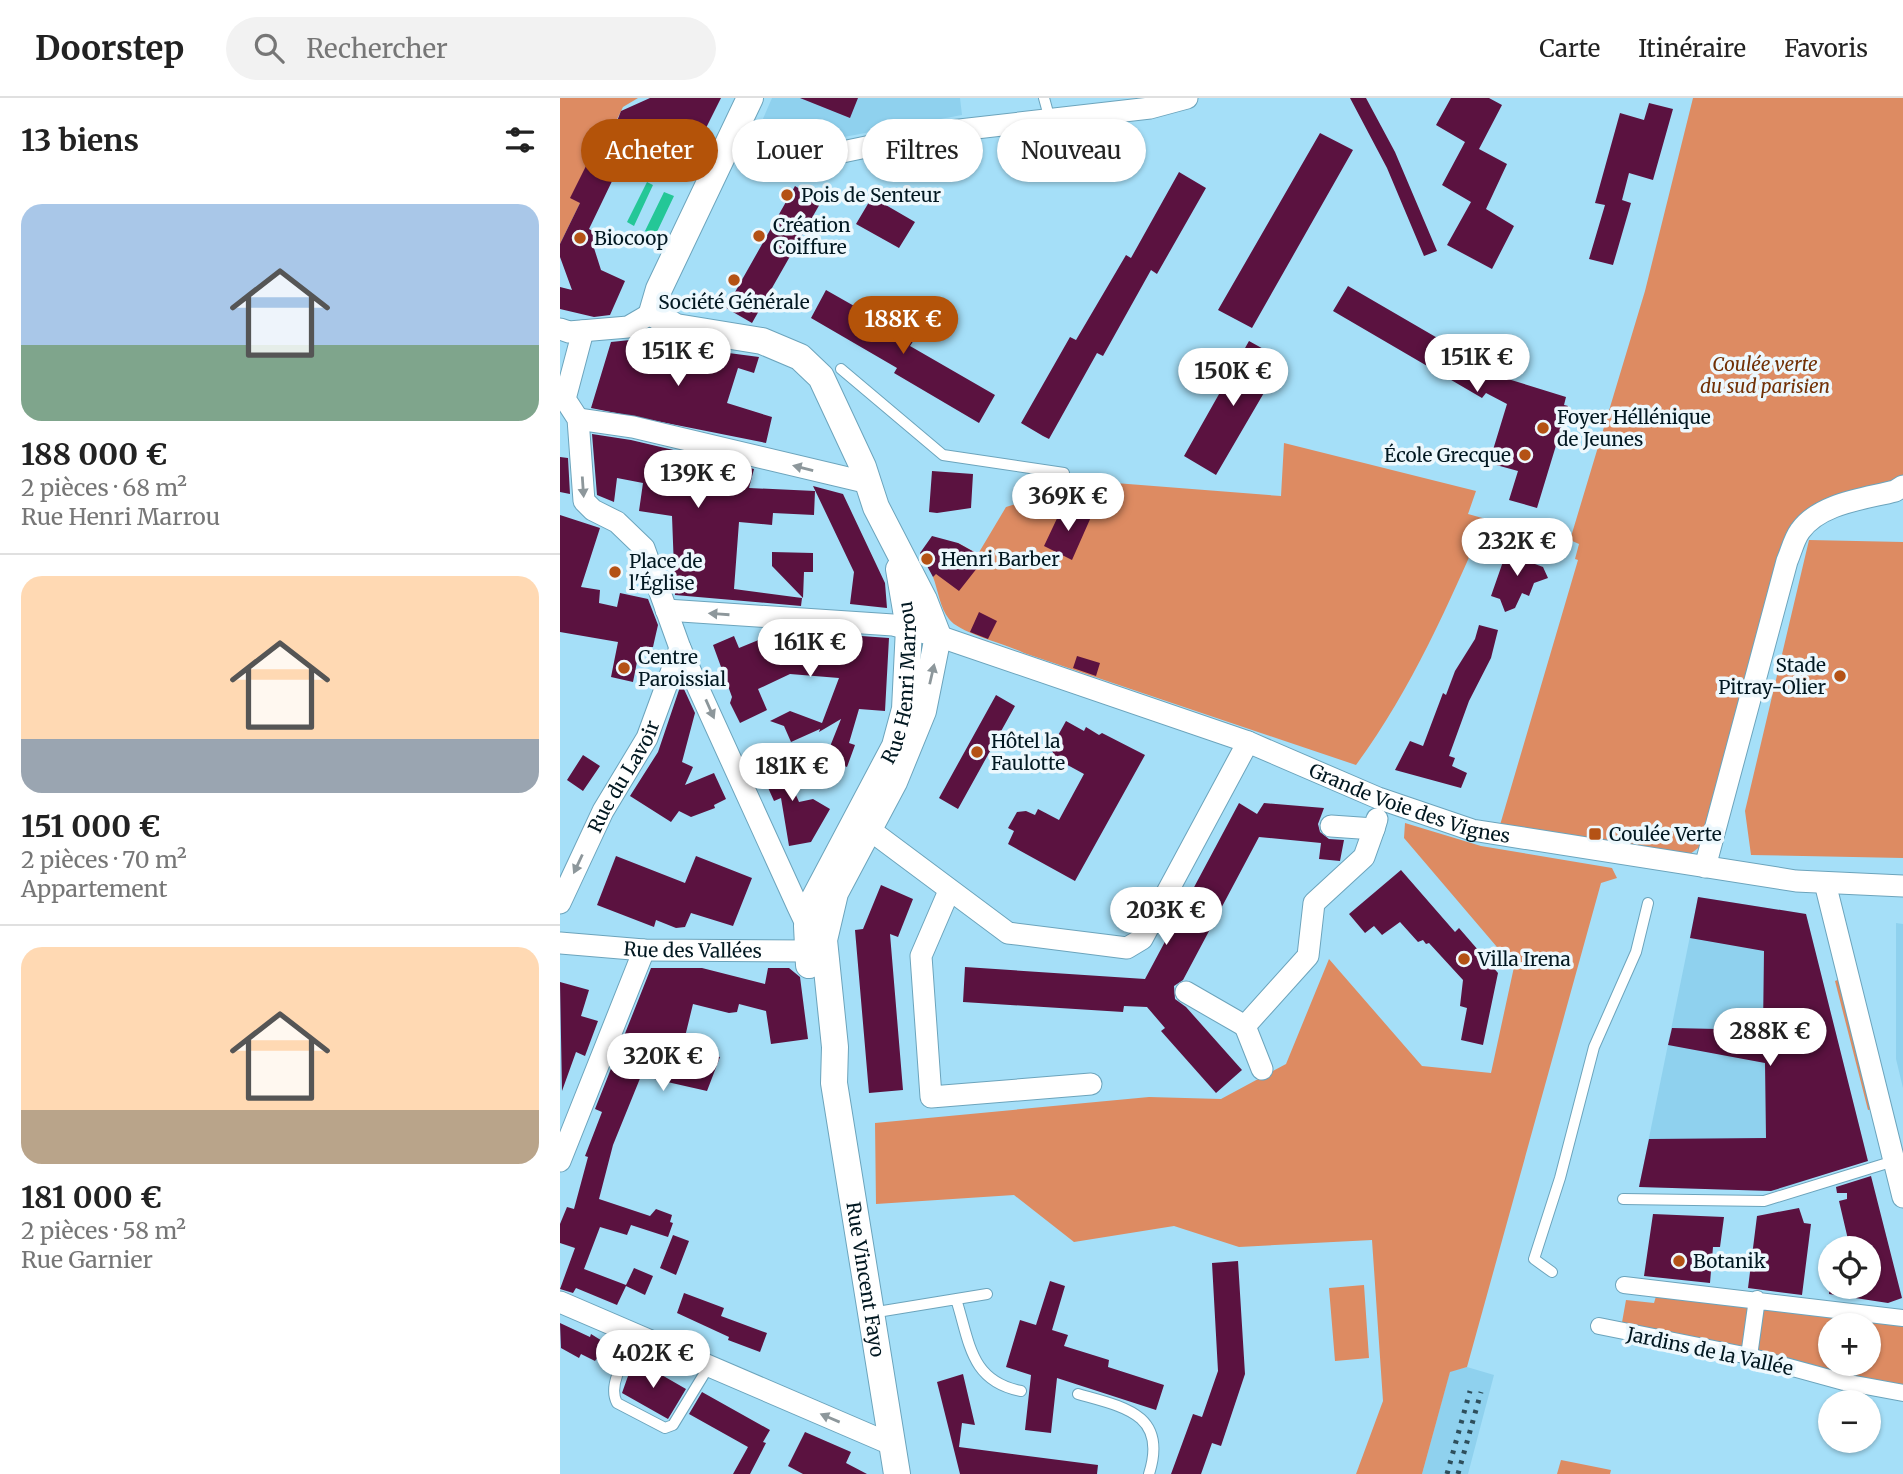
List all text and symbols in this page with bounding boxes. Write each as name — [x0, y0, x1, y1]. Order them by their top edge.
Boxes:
search box — [226, 17, 716, 80]
text: Doorstep — [35, 28, 184, 69]
icon: search — [250, 29, 288, 67]
text: Rechercher — [306, 32, 448, 65]
text: Carte — [1539, 33, 1600, 64]
text: Itinéraire — [1638, 33, 1746, 64]
text: Favoris — [1784, 33, 1868, 64]
chip: Acheter — [581, 119, 718, 182]
chip: Louer — [732, 119, 848, 182]
chip: Filtres — [862, 119, 983, 182]
chip: Nouveau — [997, 119, 1146, 182]
text: 13 biens — [21, 121, 139, 159]
icon: filters — [501, 121, 539, 159]
place label: Pois de Senteur — [801, 183, 941, 207]
marker: Pois de Senteur — [779, 187, 795, 203]
place label: Création Coiffure — [773, 213, 851, 259]
place label: Biocoop — [594, 226, 668, 250]
marker: Création Coiffure — [751, 228, 767, 244]
marker: Biocoop — [572, 230, 588, 246]
icon: home — [217, 250, 343, 376]
marker: Société Générale — [726, 272, 742, 288]
place label: Société Générale — [658, 290, 810, 314]
pin: 188K € — [846, 296, 960, 356]
text: 188K € — [864, 304, 942, 333]
pin: 151K € — [621, 328, 735, 388]
pin: 151K € — [1420, 334, 1534, 394]
text: 151K € — [642, 336, 714, 365]
text: 151K € — [1441, 342, 1513, 371]
pin: 150K € — [1176, 348, 1290, 408]
park label: Coulée verte du sud parisien — [1700, 352, 1830, 398]
text: 150K € — [1194, 356, 1272, 385]
place label: Foyer Héllénique de Jeunes — [1557, 405, 1711, 451]
marker: Foyer Héllénique de Jeunes — [1535, 420, 1551, 436]
text: 188 000 € — [21, 435, 167, 473]
place label: École Grecque — [1384, 443, 1511, 467]
marker: École Grecque — [1517, 447, 1533, 463]
pin: 139K € — [641, 450, 755, 510]
text: 139K € — [660, 458, 736, 487]
one-way arrow — [791, 462, 813, 473]
text: 2 pièces · 68 m² — [21, 473, 187, 502]
pin: 369K € — [1011, 474, 1125, 533]
one-way arrow — [578, 476, 589, 498]
text: 369K € — [1028, 481, 1108, 510]
text: Rue Henri Marrou — [21, 502, 220, 531]
pin: 232K € — [1460, 518, 1574, 578]
text: 232K € — [1478, 526, 1556, 555]
place label: Henri Barber — [941, 547, 1060, 571]
place label: Place de l'Église — [629, 549, 703, 595]
marker: Henri Barber — [919, 551, 935, 567]
marker: Place de l'Église — [607, 564, 623, 580]
street label: Rue Henri Marrou — [876, 600, 921, 768]
one-way arrow — [707, 608, 729, 619]
pin: 161K € — [753, 620, 867, 679]
icon: home — [217, 622, 343, 748]
text: 161K € — [774, 627, 846, 656]
place label: Centre Paroissial — [638, 645, 726, 691]
place label: Stade Pitray-Olier — [1718, 653, 1826, 699]
marker: Centre Paroissial — [616, 660, 632, 676]
one-way arrow — [927, 663, 938, 685]
marker: Stade Pitray-Olier — [1832, 668, 1848, 684]
one-way arrow — [704, 699, 716, 719]
street label: Rue du Lavoir — [583, 716, 665, 836]
place label: Hôtel la Faulotte — [991, 729, 1065, 775]
pin: 181K € — [735, 744, 849, 803]
marker: Hôtel la Faulotte — [969, 744, 985, 760]
text: 181K € — [755, 751, 829, 780]
street label: Grande Voie des Vignes — [1305, 758, 1512, 848]
text: 151 000 € — [21, 807, 161, 845]
place label: Coulée Verte — [1609, 822, 1722, 846]
marker: Coulée Verte — [1587, 826, 1603, 842]
text: 2 pièces · 70 m² — [21, 845, 187, 874]
one-way arrow — [573, 854, 584, 874]
text: Appartement — [21, 874, 167, 903]
pin: 203K € — [1109, 888, 1223, 947]
text: 203K € — [1126, 895, 1206, 924]
street label: Rue des Vallées — [623, 936, 762, 963]
place label: Villa Irena — [1477, 947, 1571, 971]
marker: Villa Irena — [1456, 951, 1472, 967]
icon: home — [217, 993, 343, 1119]
pin: 288K € — [1713, 1009, 1827, 1068]
text: 288K € — [1729, 1016, 1811, 1045]
pin: 320K € — [606, 1034, 720, 1093]
text: 320K € — [623, 1041, 703, 1070]
text: 181 000 € — [21, 1178, 162, 1216]
street label: Rue Vincent Fayo — [841, 1200, 890, 1359]
text: 2 pièces · 58 m² — [21, 1216, 186, 1245]
map controls — [1818, 1236, 1881, 1453]
button: locate — [1818, 1236, 1881, 1299]
text: Rue Garnier — [21, 1245, 153, 1274]
place label: Botanik — [1693, 1249, 1766, 1273]
marker: Botanik — [1671, 1253, 1687, 1269]
button: + — [1818, 1313, 1881, 1376]
street label: Jardins de la Vallée — [1624, 1321, 1795, 1380]
pin: 402K € — [596, 1330, 710, 1390]
text: 402K € — [612, 1338, 694, 1367]
button: − — [1818, 1390, 1881, 1453]
one-way arrow — [820, 1412, 840, 1424]

